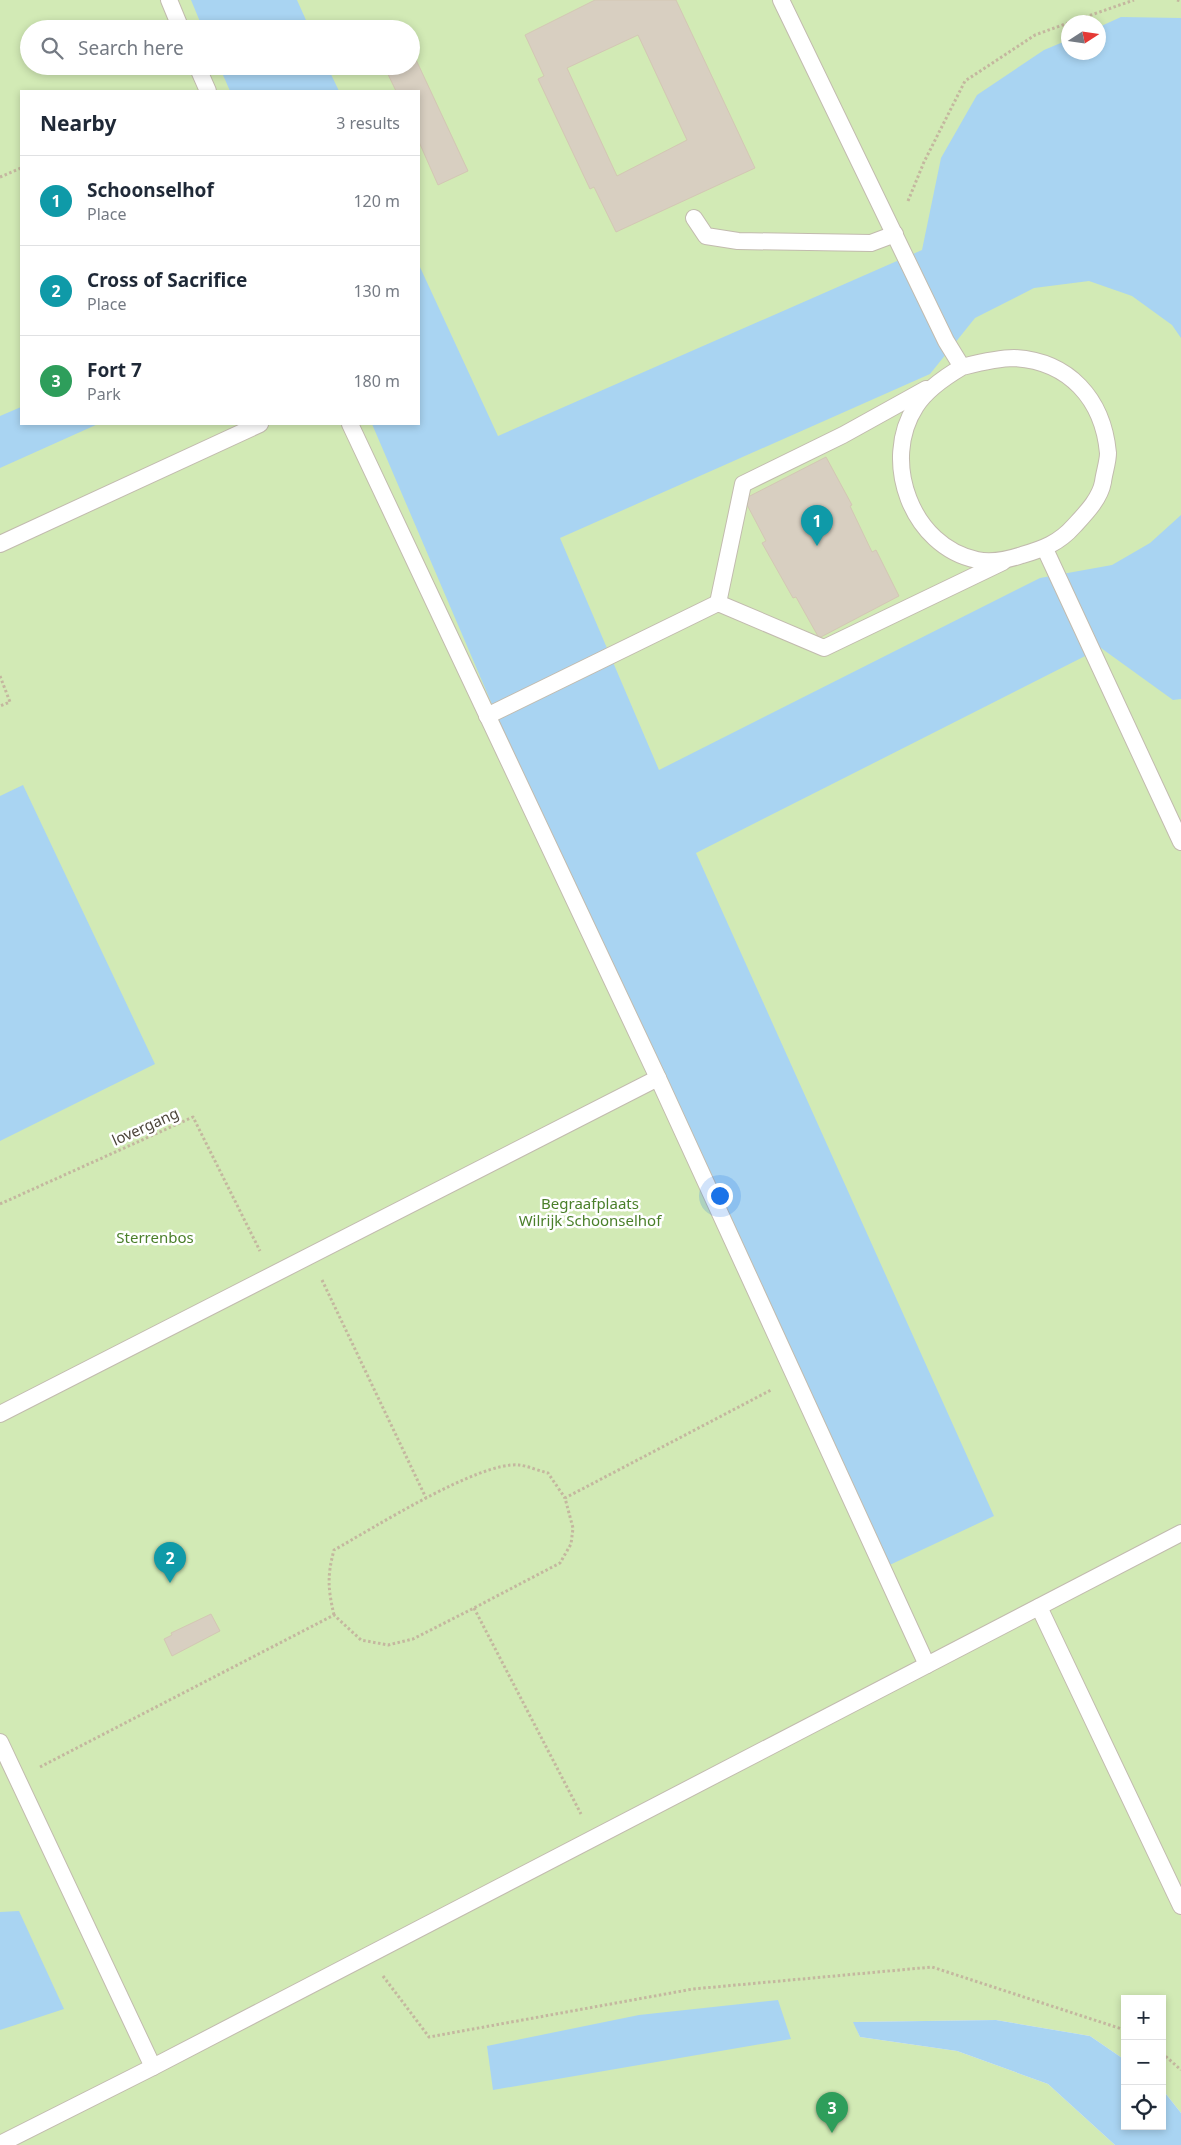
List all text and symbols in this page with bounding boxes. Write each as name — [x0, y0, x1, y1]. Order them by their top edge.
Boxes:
north arrow — [1061, 15, 1106, 60]
search box — [20, 20, 420, 75]
icon: search — [38, 34, 66, 62]
text: Search here — [78, 35, 184, 61]
text: Nearby — [40, 109, 116, 137]
text: 3 results — [336, 112, 400, 134]
text: Schoonselhof — [87, 177, 214, 203]
text: 1 — [51, 190, 61, 212]
text: 120 m — [353, 190, 400, 212]
text: Place — [87, 203, 127, 225]
text: Cross of Sacrifice — [87, 267, 247, 293]
text: 2 — [51, 280, 61, 302]
text: 130 m — [353, 280, 400, 302]
text: Place — [87, 293, 127, 315]
text: Fort 7 — [87, 357, 142, 383]
text: 3 — [51, 370, 61, 392]
text: 180 m — [353, 370, 400, 392]
text: Park — [87, 383, 121, 405]
pin: 1 — [801, 505, 833, 546]
street label: lovergang — [109, 1102, 181, 1150]
your location — [707, 1183, 733, 1209]
park label: Begraafplaats Wilrijk Schoonselhof — [519, 1193, 662, 1230]
park label: Sterrenbos — [116, 1227, 194, 1247]
pin: 2 — [154, 1542, 186, 1583]
map controls — [1121, 1995, 1166, 2130]
button: + — [1121, 1995, 1166, 2040]
button: − — [1121, 2040, 1166, 2085]
button: locate — [1121, 2085, 1166, 2130]
pin: 3 — [816, 2092, 848, 2133]

